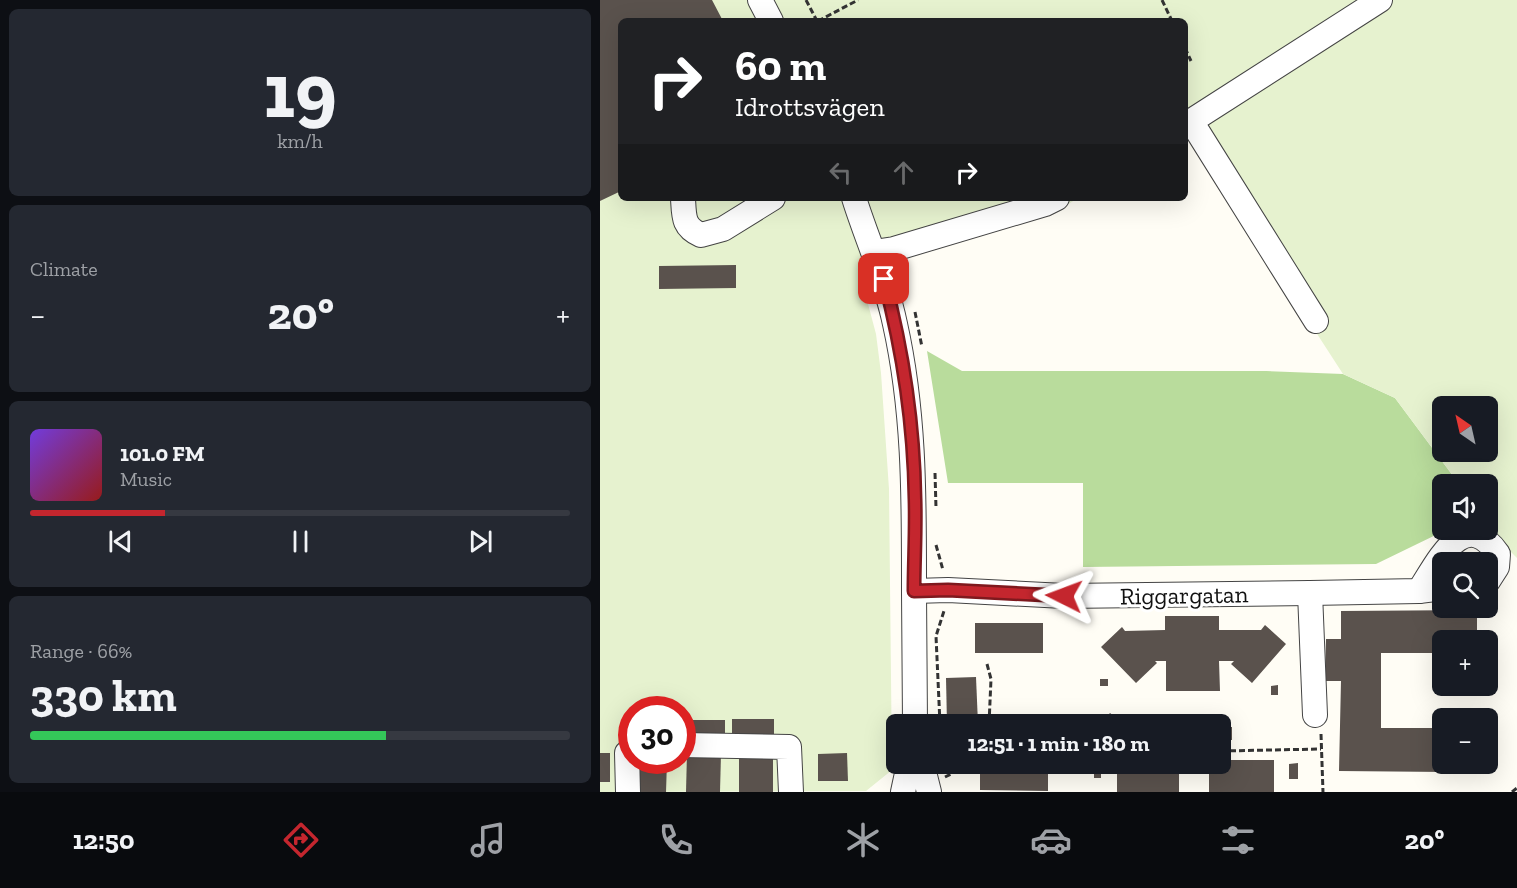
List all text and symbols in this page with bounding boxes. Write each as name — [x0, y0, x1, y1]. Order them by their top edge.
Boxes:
text: 60 m — [735, 40, 826, 91]
icon: right — [636, 42, 714, 120]
text: 19 — [263, 43, 337, 137]
text: Idrottsvägen — [735, 91, 885, 123]
text: km/h — [277, 129, 323, 153]
icon: left — [824, 156, 857, 189]
icon: ahead — [887, 156, 920, 189]
icon: right — [950, 156, 983, 189]
pin — [858, 253, 909, 304]
text: Climate — [30, 257, 98, 281]
icon: arrive — [867, 262, 900, 295]
text: 20° — [268, 287, 334, 341]
text: − — [30, 295, 45, 334]
text: + — [556, 295, 570, 334]
north arrow — [1432, 396, 1498, 462]
map controls — [1432, 396, 1498, 774]
text: 101.0 FM — [120, 440, 205, 467]
text: Music — [120, 467, 172, 491]
button: sound — [1432, 474, 1498, 540]
icon: previous — [104, 525, 137, 558]
icon: pause — [284, 525, 317, 558]
icon: next — [464, 525, 497, 558]
button: search — [1432, 552, 1498, 618]
position arrow — [1032, 564, 1096, 628]
street label: Riggargatan — [1120, 579, 1249, 611]
button: + — [1432, 630, 1498, 696]
text: Range · 66% — [30, 639, 132, 663]
text: 330 km — [30, 669, 177, 723]
speed limit sign: 30 — [618, 696, 696, 774]
button: − — [1432, 708, 1498, 774]
text: 12:51 · 1 min · 180 m — [968, 730, 1149, 757]
icon: directions — [280, 819, 322, 861]
icon: music — [467, 819, 509, 861]
icon: phone — [655, 819, 697, 861]
icon: climate — [842, 819, 884, 861]
icon: car — [1030, 819, 1072, 861]
icon: filters — [1217, 819, 1259, 861]
text: 12:50 — [73, 824, 134, 856]
text: 20° — [1404, 824, 1444, 856]

